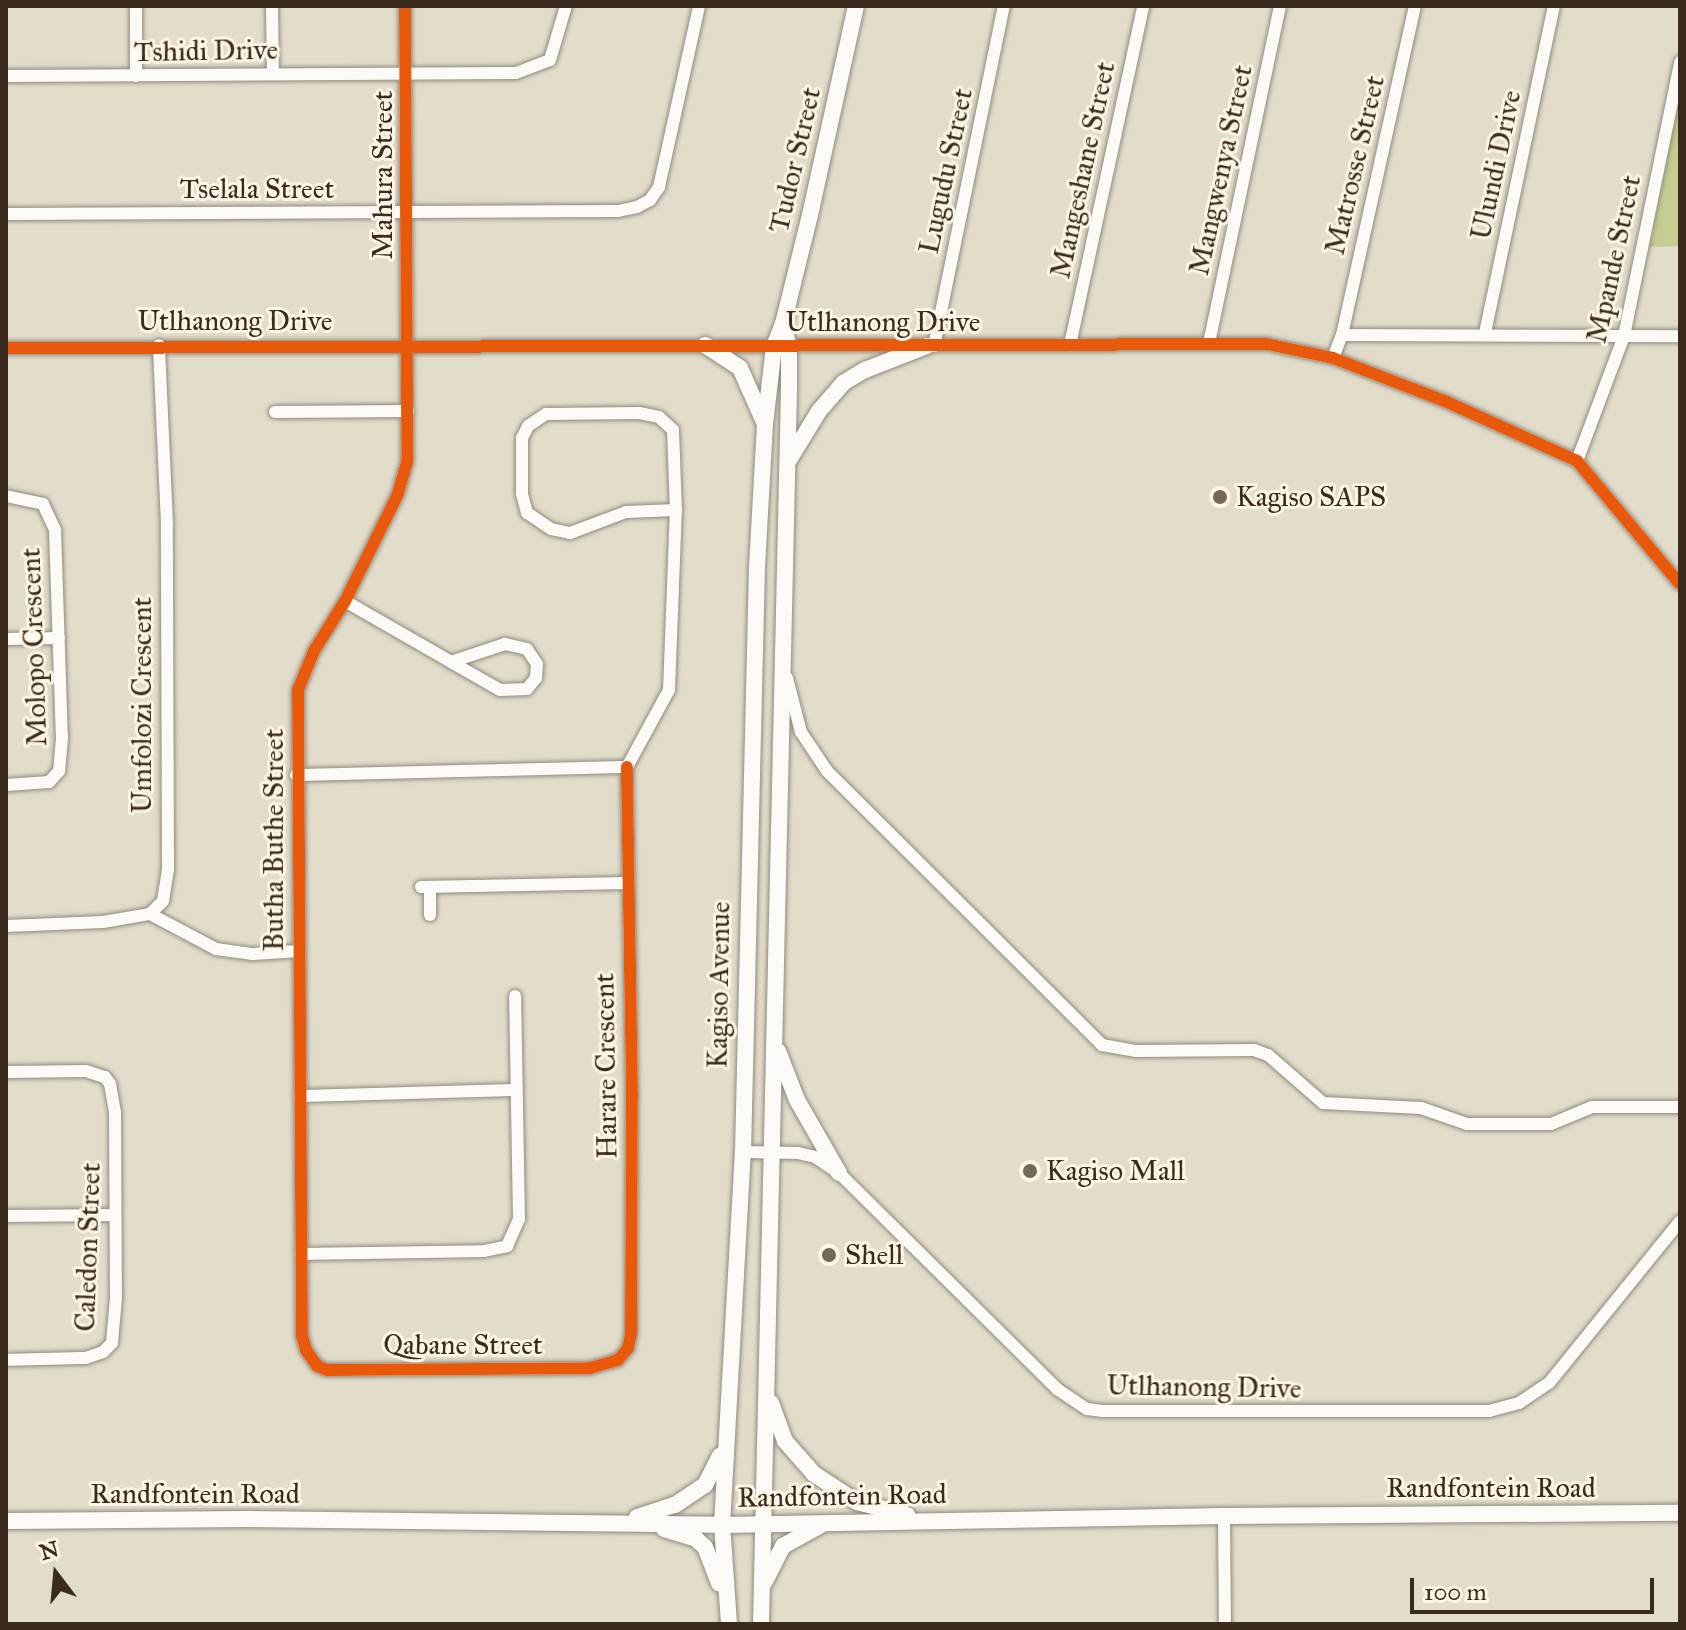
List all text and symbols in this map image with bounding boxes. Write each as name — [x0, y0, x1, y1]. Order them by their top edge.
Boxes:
street label: Tshidi Drive — [134, 33, 278, 69]
street label: Mangeshane Street — [1044, 59, 1122, 281]
street label: Mangwenya Street — [1182, 62, 1260, 278]
street label: Matrosse Street — [1318, 72, 1392, 258]
street label: Tudor Street — [762, 84, 828, 236]
street label: Lugudu Street — [912, 85, 980, 257]
street label: Ulundi Drive — [1464, 87, 1528, 243]
street label: Mahura Street — [366, 91, 400, 259]
street label: Tselala Street — [180, 172, 334, 206]
street label: Mpande Street — [1580, 172, 1648, 346]
street label: Utlhanong Drive — [138, 304, 332, 338]
street label: Utlhanong Drive — [786, 305, 980, 339]
place label: Kagiso SAPS — [1236, 480, 1386, 514]
marker: Kagiso SAPS — [1211, 488, 1229, 506]
street label: Molopo Crescent — [14, 547, 54, 747]
street label: Umfolozi Crescent — [125, 597, 159, 813]
street label: Butha Buthe Street — [257, 729, 291, 951]
street label: Kagiso Avenue — [701, 901, 737, 1069]
street label: Harare Crescent — [588, 973, 624, 1159]
place label: Kagiso Mall — [1046, 1154, 1185, 1188]
street label: Caledon Street — [68, 1162, 108, 1332]
marker: Kagiso Mall — [1021, 1162, 1039, 1180]
place label: Shell — [845, 1238, 903, 1272]
marker: Shell — [820, 1246, 838, 1264]
street label: Qabane Street — [383, 1328, 543, 1362]
street label: Utlhanong Drive — [1106, 1369, 1302, 1405]
street label: Randfontein Road — [1386, 1471, 1596, 1505]
street label: Randfontein Road — [90, 1477, 300, 1511]
street label: Randfontein Road — [737, 1477, 947, 1515]
north arrow — [16, 1534, 96, 1614]
text: N — [37, 1535, 62, 1566]
scale bar — [1414, 1562, 1658, 1612]
text: 100 m — [1424, 1577, 1487, 1607]

